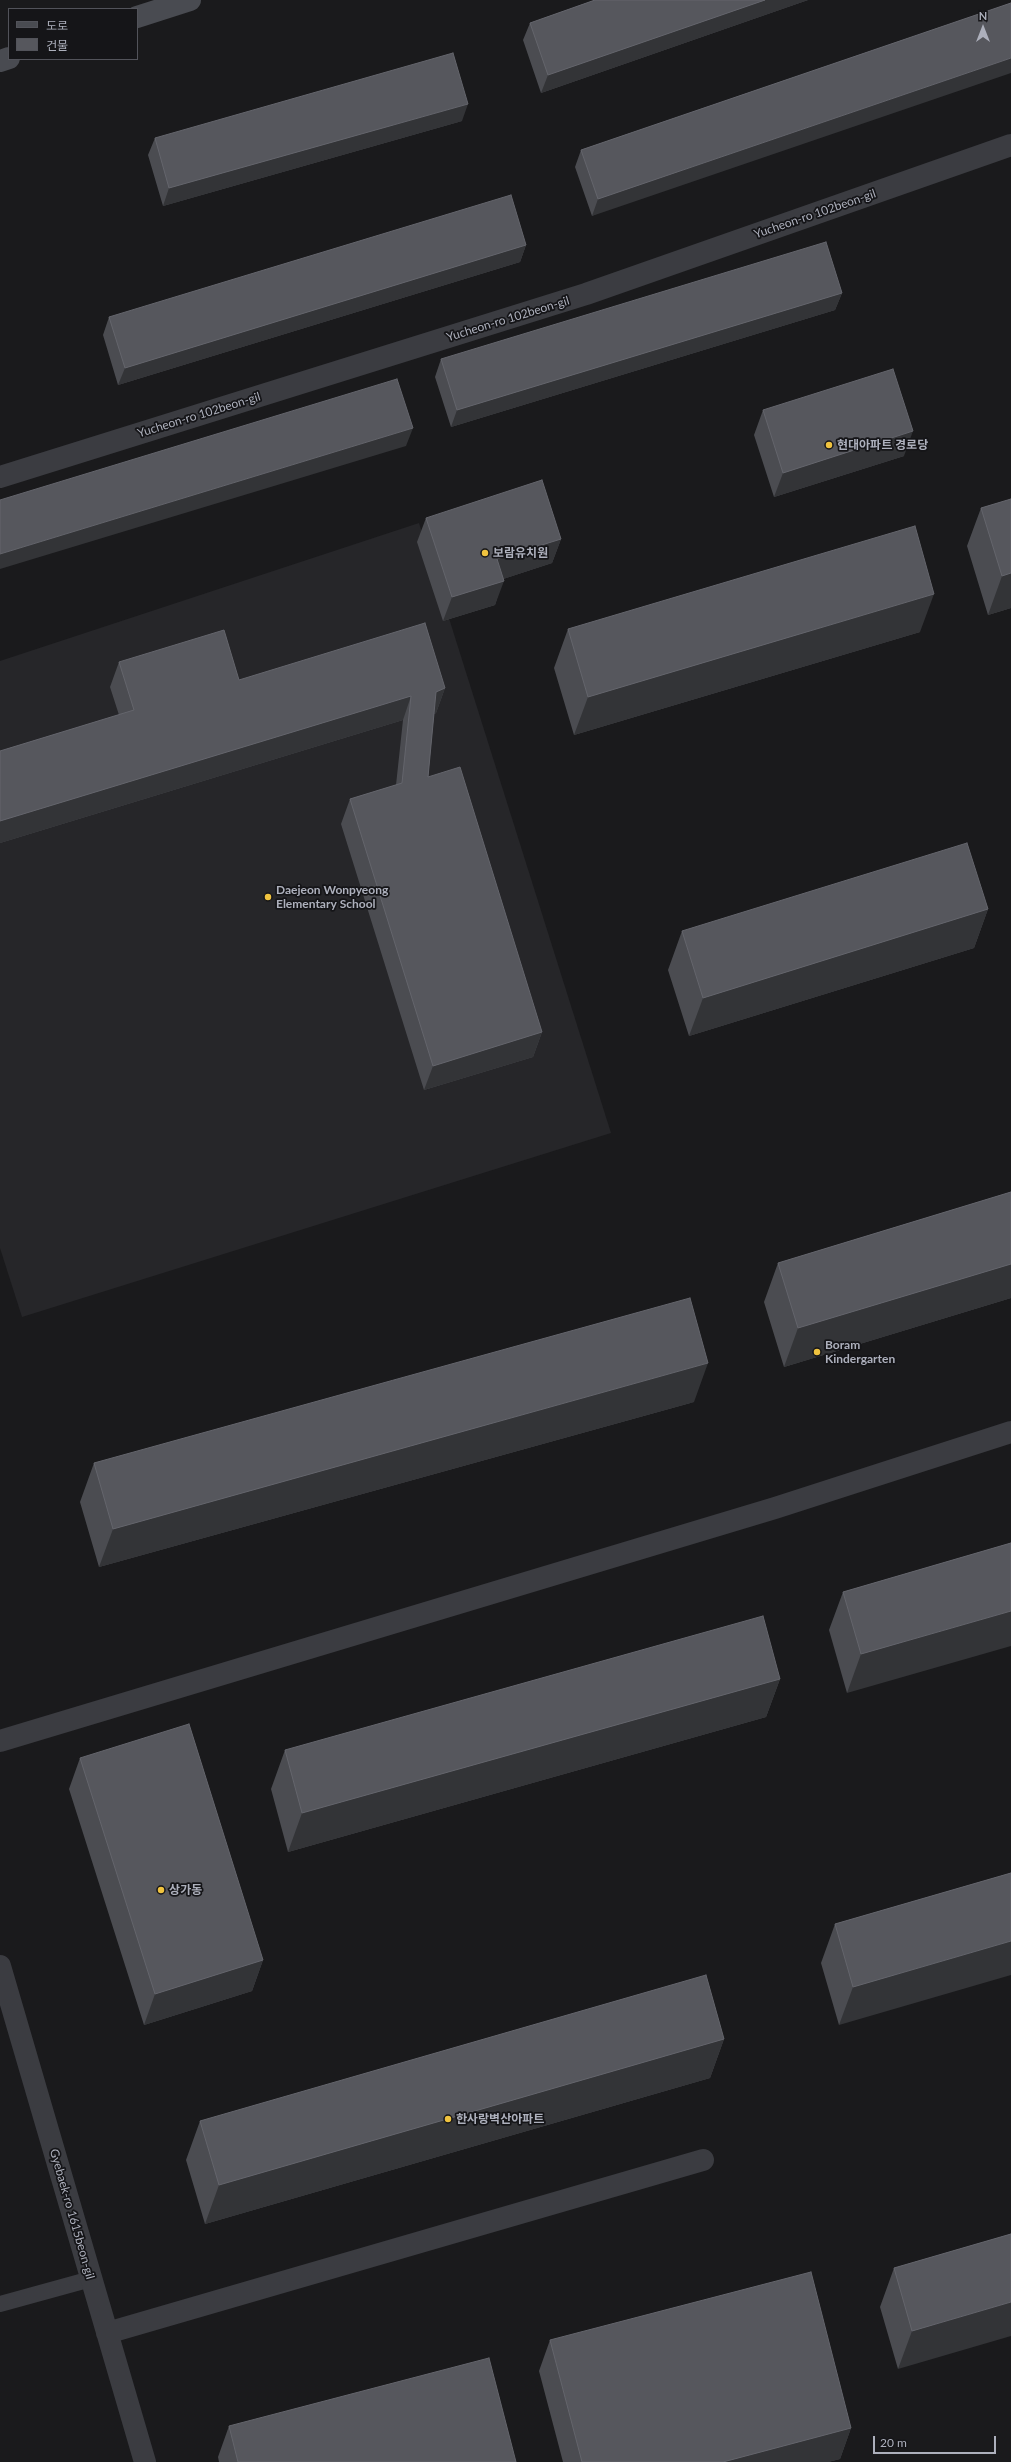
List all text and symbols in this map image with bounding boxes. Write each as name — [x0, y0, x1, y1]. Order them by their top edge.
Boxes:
legend — [8, 8, 138, 60]
north arrow — [963, 8, 1003, 48]
text: N — [979, 9, 987, 22]
text: 도로 — [46, 18, 68, 33]
text: 건물 — [46, 38, 68, 53]
street label: Yucheon-ro 102beon-gil — [752, 186, 878, 242]
street label: Yucheon-ro 102beon-gil — [445, 293, 571, 345]
street label: Yucheon-ro 102beon-gil — [136, 389, 262, 441]
place label: 현대아파트 경로당 — [837, 438, 928, 452]
marker: 현대아파트 경로당 — [824, 440, 834, 450]
place label: 보람유치원 — [493, 546, 548, 560]
marker: 보람유치원 — [480, 548, 490, 558]
place label: Daejeon Wonpyeong Elementary School — [276, 883, 388, 911]
marker: Daejeon Wonpyeong Elementary School — [263, 892, 273, 902]
place label: Boram Kindergarten — [825, 1338, 895, 1366]
marker: Boram Kindergarten — [812, 1347, 822, 1357]
place label: 상가동 — [169, 1883, 202, 1897]
marker: 상가동 — [156, 1885, 166, 1895]
place label: 한사랑벽산아파트 — [456, 2112, 544, 2126]
marker: 한사랑벽산아파트 — [443, 2114, 453, 2124]
street label: Gyebaek-ro 1615beon-gil — [46, 2147, 98, 2281]
scale bar — [875, 2428, 998, 2454]
text: 20 m — [880, 2435, 907, 2450]

